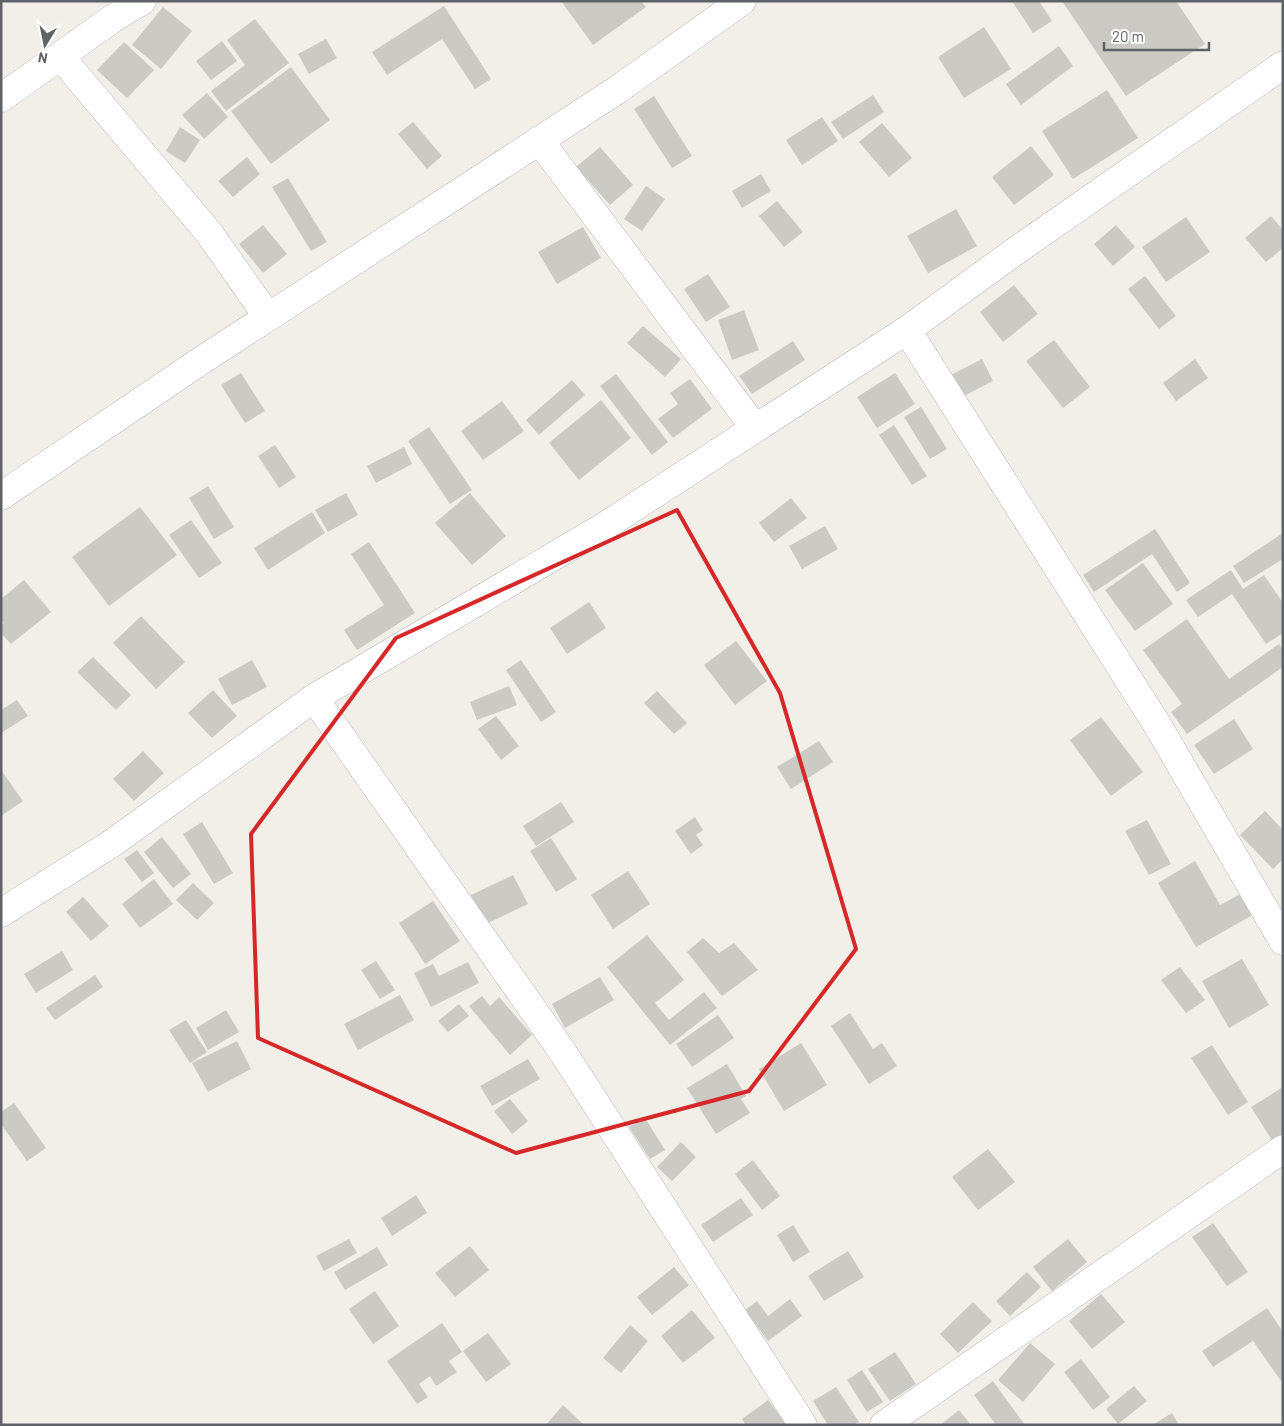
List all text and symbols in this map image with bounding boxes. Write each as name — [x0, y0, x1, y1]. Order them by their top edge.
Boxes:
north arrow — [20, 20, 70, 70]
scale bar — [1104, 20, 1209, 52]
text: 20 m — [1112, 27, 1144, 45]
text: N — [37, 49, 49, 67]

